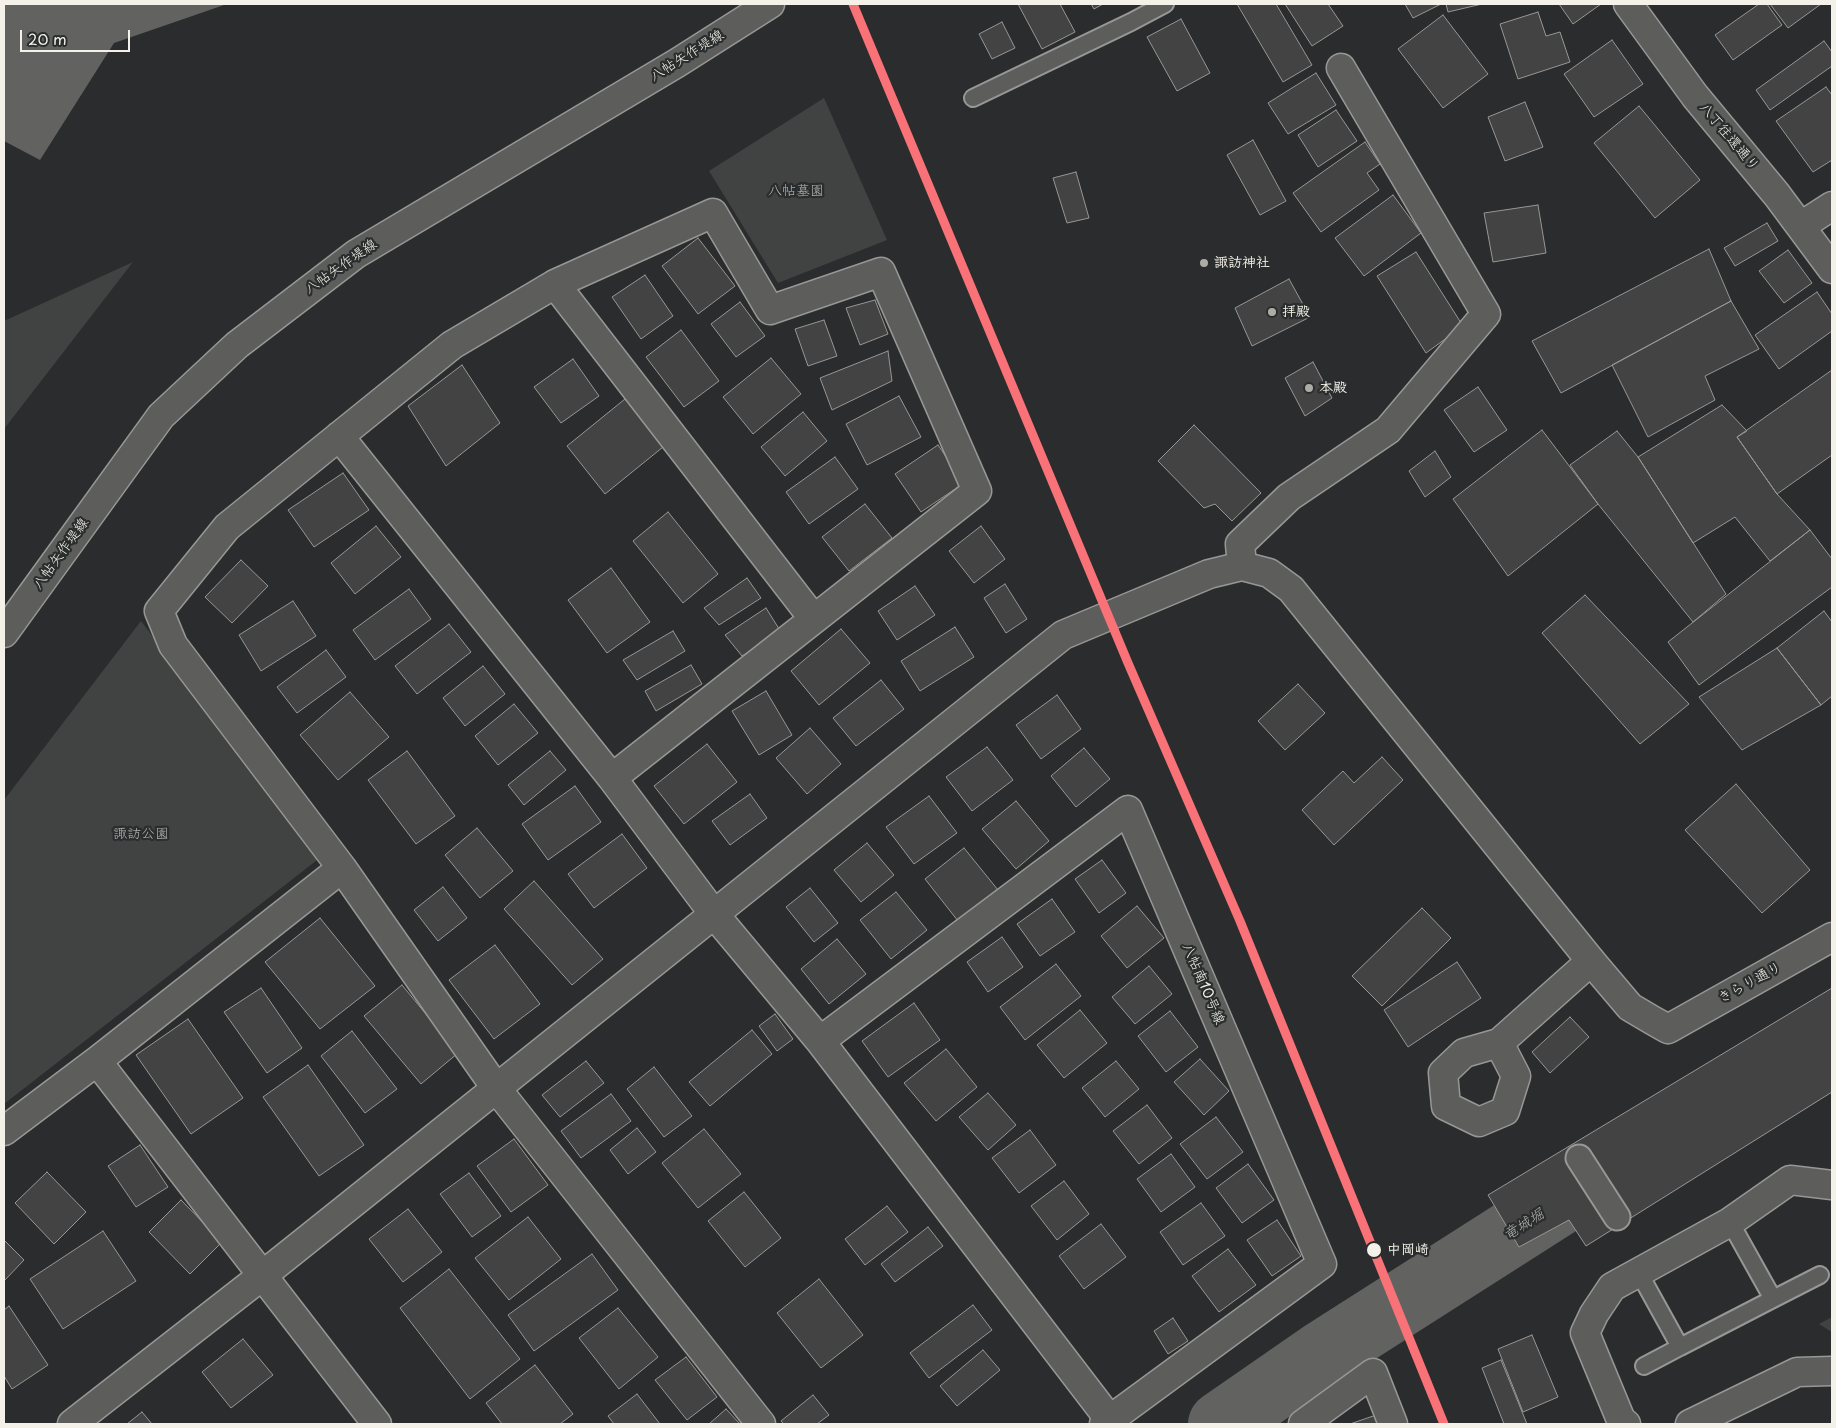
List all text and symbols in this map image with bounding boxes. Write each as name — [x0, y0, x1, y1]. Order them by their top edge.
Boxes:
scale bar — [22, 20, 132, 52]
text: 20 m — [28, 27, 67, 50]
street label: 八帖矢作堤線 — [647, 27, 727, 85]
street label: 八丁往還通り — [1696, 99, 1762, 175]
park label: 八帖墓園 — [768, 183, 824, 199]
street label: 八帖矢作堤線 — [302, 236, 380, 298]
place label: 諏訪神社 — [1214, 255, 1270, 271]
marker: 諏訪神社 — [1198, 257, 1210, 269]
place label: 拝殿 — [1282, 304, 1310, 320]
marker: 拝殿 — [1266, 306, 1278, 318]
place label: 本殿 — [1319, 380, 1347, 396]
marker: 本殿 — [1303, 382, 1315, 394]
street label: 八帖矢作堤線 — [30, 515, 92, 593]
park label: 諏訪公園 — [113, 826, 169, 842]
street label: 八帖南10号線 — [1178, 941, 1228, 1027]
street label: きらり通り — [1715, 959, 1785, 1007]
water label: 竜城堀 — [1500, 1205, 1548, 1245]
marker: 中岡崎 — [1365, 1241, 1383, 1259]
place label: 中岡崎 — [1387, 1242, 1429, 1258]

